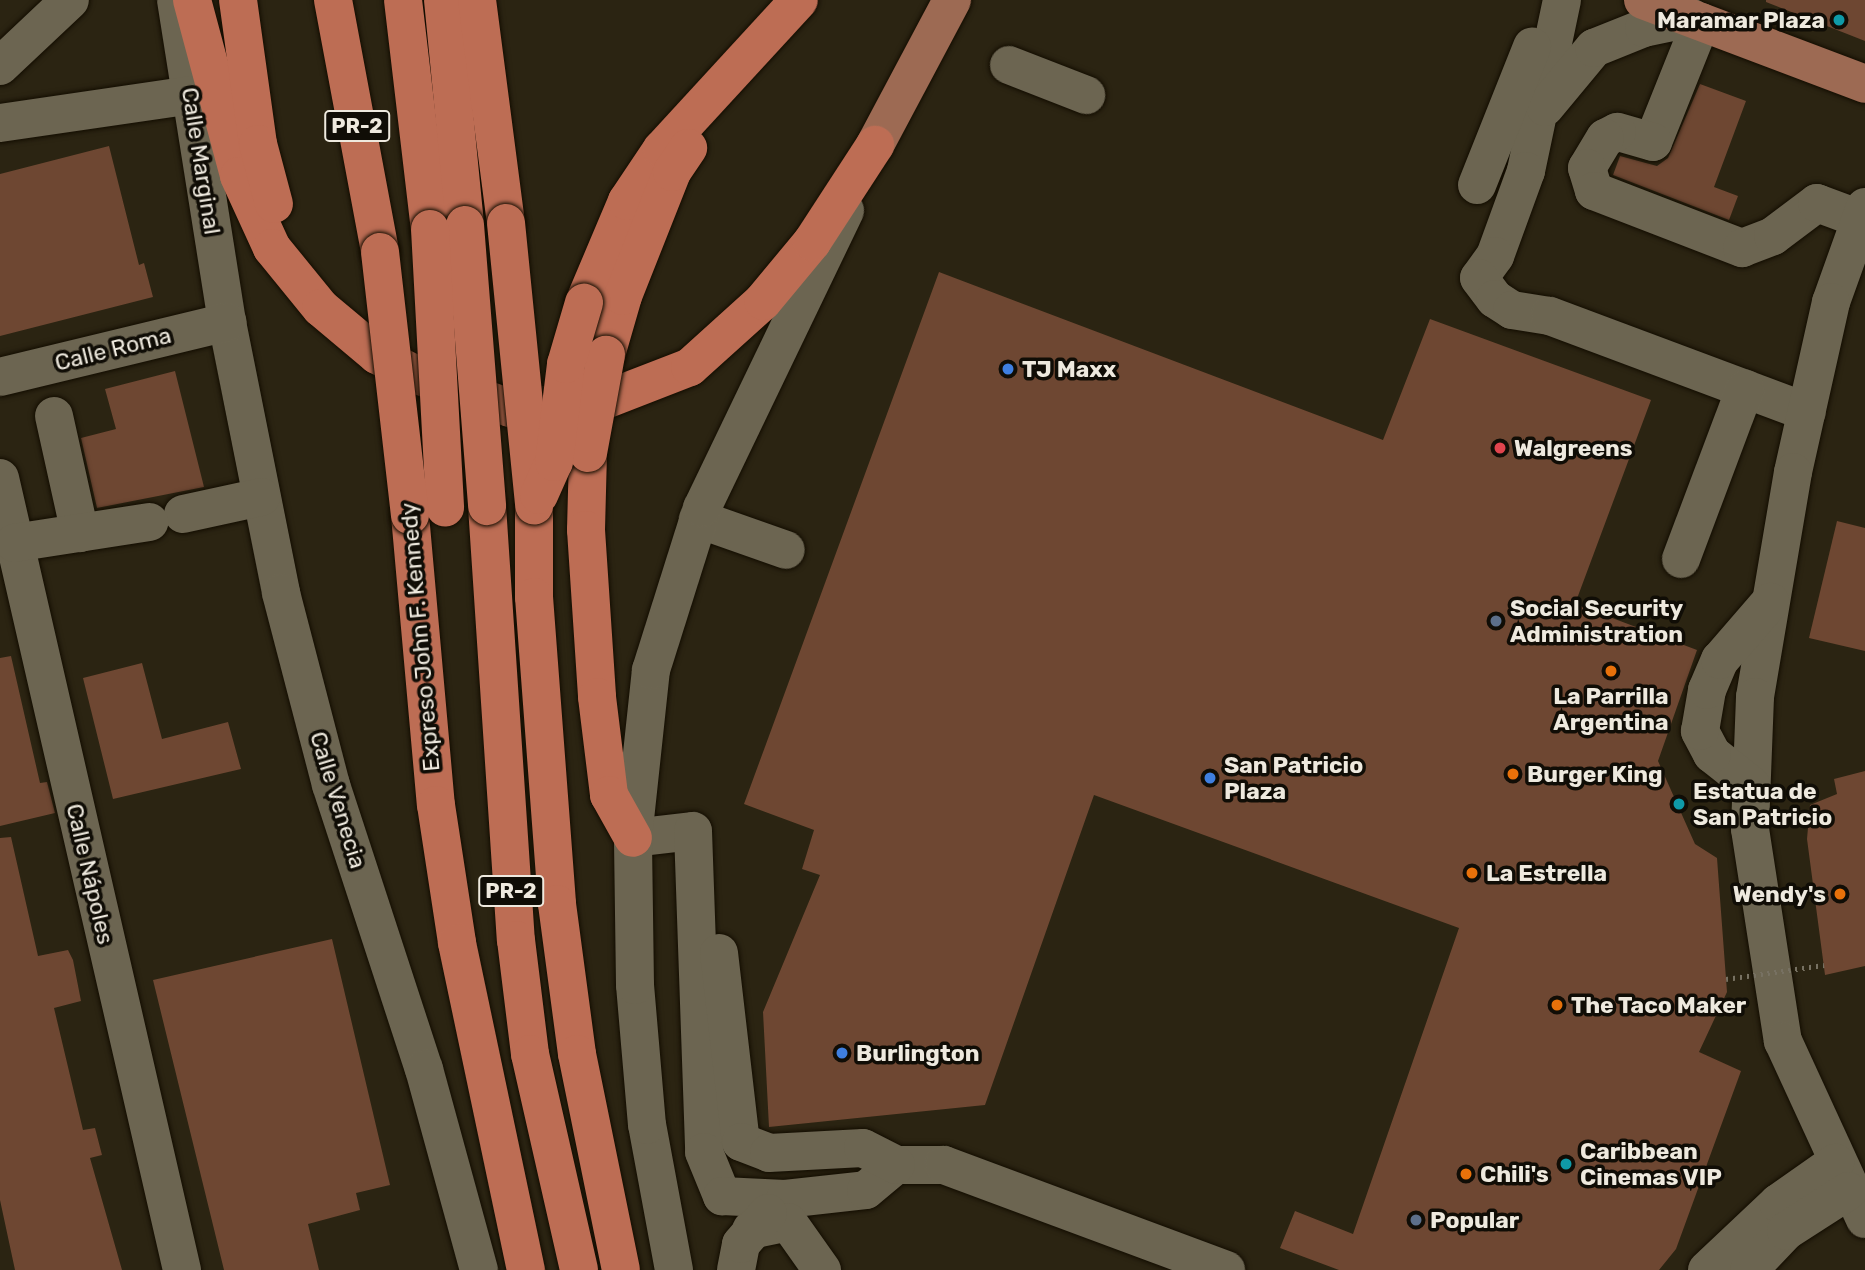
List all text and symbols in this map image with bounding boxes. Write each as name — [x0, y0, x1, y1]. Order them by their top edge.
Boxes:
place label: Maramar Plaza — [1657, 6, 1825, 34]
marker: Maramar Plaza — [1831, 12, 1847, 28]
street label: Calle Marginal — [176, 85, 226, 237]
road number: PR-2 — [324, 108, 390, 144]
street label: Calle Roma — [52, 321, 174, 377]
place label: TJ Maxx — [1022, 355, 1116, 383]
marker: TJ Maxx — [1000, 361, 1016, 377]
place label: Walgreens — [1514, 434, 1633, 462]
marker: Walgreens — [1492, 440, 1508, 456]
street label: Expreso John F. Kennedy — [394, 501, 446, 773]
place label: Social Security Administration — [1510, 594, 1683, 648]
marker: Social Security Administration — [1488, 613, 1504, 629]
marker: La Parrilla Argentina — [1603, 663, 1619, 679]
place label: La Parrilla Argentina — [1553, 682, 1669, 736]
street label: Calle Venecia — [304, 728, 372, 872]
place label: San Patricio Plaza — [1224, 751, 1363, 805]
place label: Burger King — [1527, 760, 1663, 788]
marker: Burger King — [1505, 766, 1521, 782]
marker: San Patricio Plaza — [1202, 770, 1218, 786]
place label: Estatua de San Patricio — [1693, 777, 1832, 831]
marker: Estatua de San Patricio — [1671, 796, 1687, 812]
street label: Calle Nápoles — [60, 801, 120, 947]
place label: La Estrella — [1486, 859, 1607, 887]
marker: La Estrella — [1464, 865, 1480, 881]
road number: PR-2 — [478, 874, 544, 908]
place label: Wendy's — [1733, 880, 1826, 908]
marker: Wendy's — [1832, 886, 1848, 902]
place label: The Taco Maker — [1571, 991, 1747, 1019]
marker: The Taco Maker — [1549, 997, 1565, 1013]
place label: Burlington — [856, 1039, 979, 1067]
marker: Burlington — [834, 1045, 850, 1061]
place label: Caribbean Cinemas VIP — [1580, 1137, 1722, 1191]
marker: Caribbean Cinemas VIP — [1558, 1156, 1574, 1172]
place label: Chili's — [1480, 1160, 1549, 1188]
marker: Chili's — [1458, 1166, 1474, 1182]
place label: Popular — [1430, 1206, 1519, 1234]
marker: Popular — [1408, 1212, 1424, 1228]

